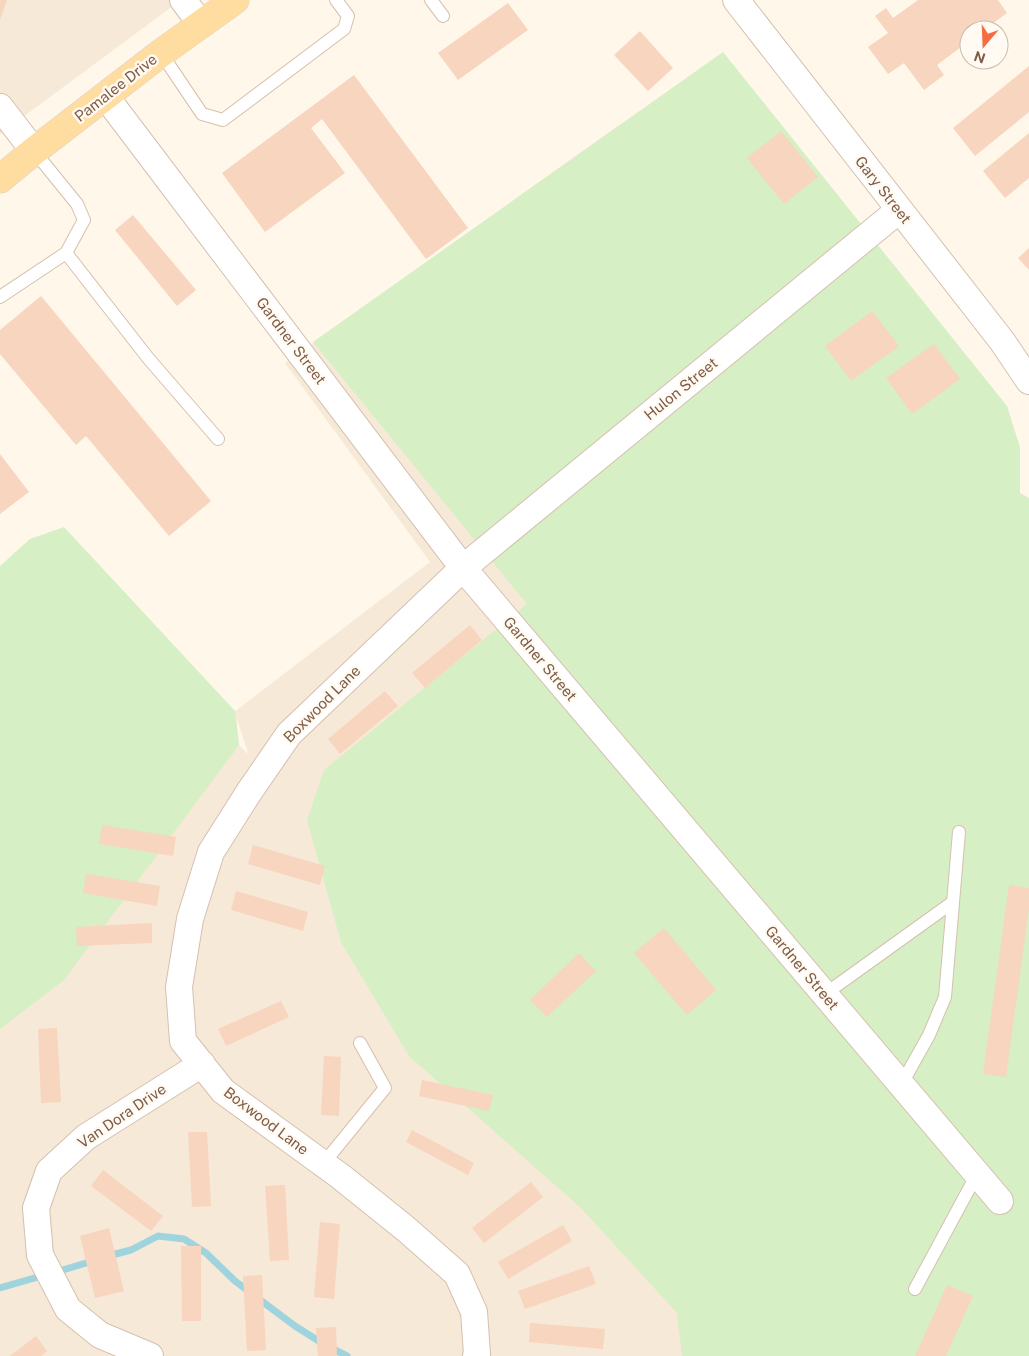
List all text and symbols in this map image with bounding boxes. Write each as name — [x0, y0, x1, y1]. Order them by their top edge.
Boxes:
north arrow — [959, 20, 1009, 70]
text: N — [972, 48, 988, 67]
street label: Pamalee Drive — [71, 50, 160, 125]
street label: Gary Street — [852, 153, 915, 227]
street label: Gardner Street — [253, 294, 330, 388]
street label: Hulon Street — [641, 354, 721, 423]
street label: Gardner Street — [500, 613, 581, 704]
street label: Boxwood Lane — [280, 662, 364, 746]
street label: Gardner Street — [762, 922, 843, 1013]
street label: Van Dora Drive — [75, 1080, 169, 1151]
street label: Boxwood Lane — [221, 1083, 312, 1158]

